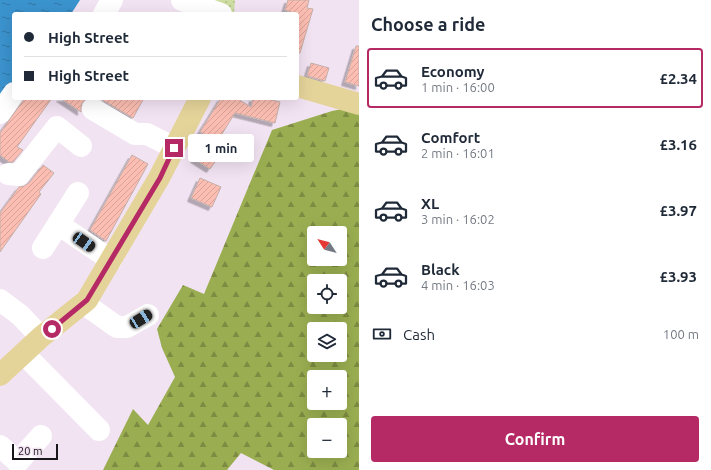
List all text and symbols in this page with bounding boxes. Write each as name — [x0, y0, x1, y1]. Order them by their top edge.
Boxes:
text: Choose a ride — [371, 14, 485, 34]
text: High Street — [48, 29, 129, 46]
icon: car — [373, 60, 409, 96]
text: Economy — [421, 63, 485, 80]
text: High Street — [48, 67, 129, 84]
text: £2.34 — [659, 70, 697, 87]
text: 1 min · 16:00 — [421, 80, 495, 94]
icon: car — [373, 126, 409, 162]
text: Comfort — [421, 129, 480, 146]
callout: 1 min — [188, 134, 254, 162]
text: £3.16 — [659, 136, 697, 153]
route end — [165, 139, 183, 157]
text: 1 min — [205, 141, 237, 155]
text: 2 min · 16:01 — [421, 146, 495, 160]
icon: car — [373, 192, 409, 228]
text: XL — [421, 195, 439, 212]
text: £3.97 — [659, 202, 697, 219]
text: 3 min · 16:02 — [421, 212, 495, 226]
north arrow — [307, 226, 347, 266]
map controls — [307, 226, 347, 458]
car — [71, 230, 97, 254]
icon: car — [373, 258, 409, 294]
text: Black — [421, 261, 460, 278]
text: £3.93 — [659, 268, 697, 285]
button: locate — [307, 274, 347, 314]
text: 4 min · 16:03 — [421, 278, 495, 292]
car — [128, 308, 154, 330]
route start — [43, 320, 61, 338]
button: layers — [307, 322, 347, 362]
icon: cash — [371, 323, 393, 345]
text: Cash — [403, 326, 435, 343]
text: 100 m — [663, 327, 699, 341]
button: + — [307, 370, 347, 410]
button: Confirm — [371, 416, 699, 462]
button: − — [307, 418, 347, 458]
scale bar — [12, 442, 58, 461]
text: 20 m — [18, 445, 42, 457]

